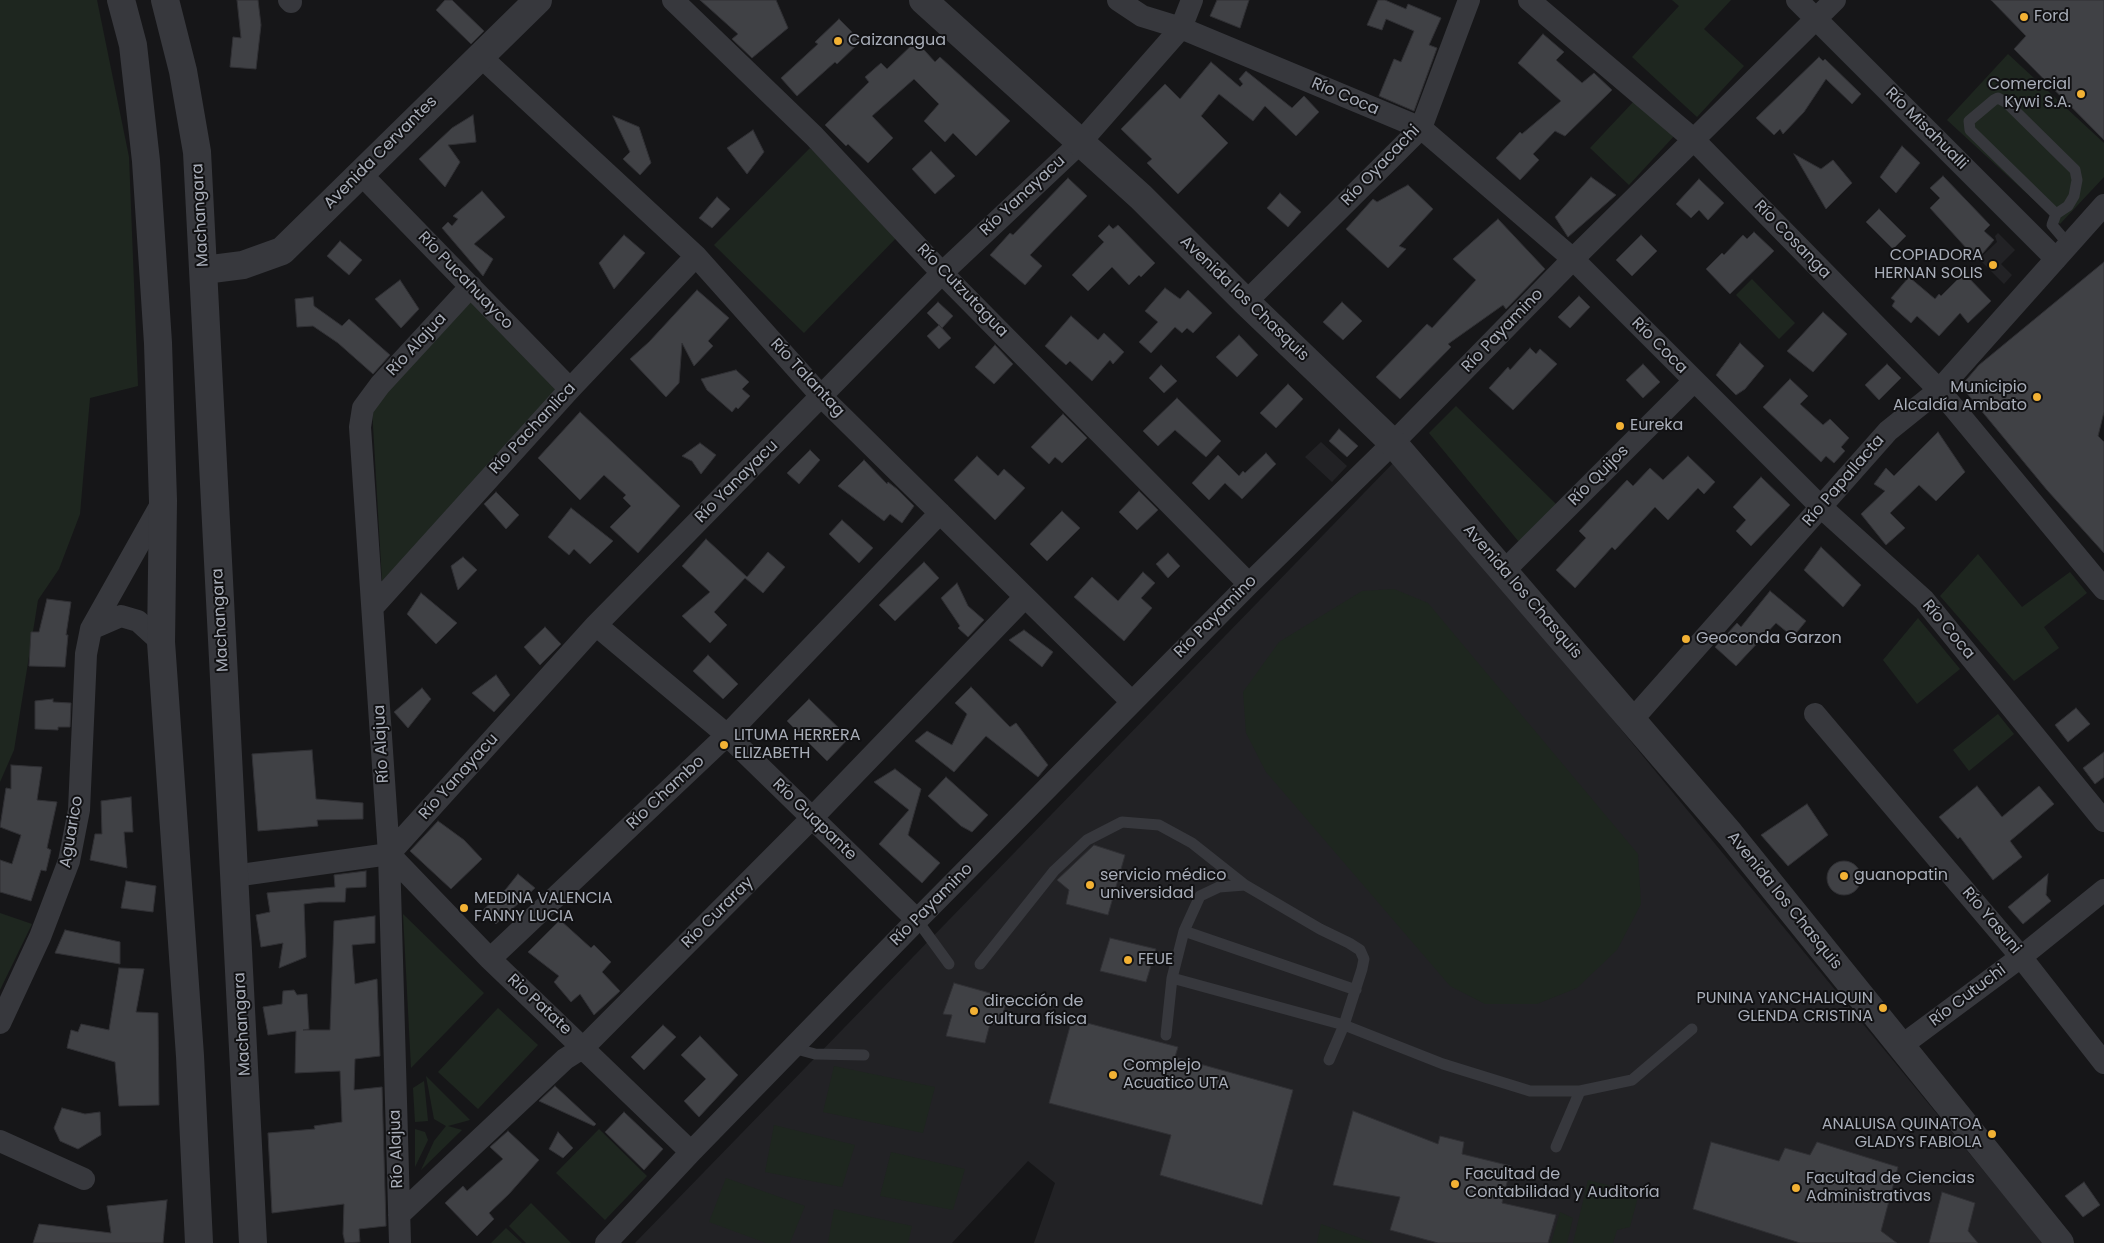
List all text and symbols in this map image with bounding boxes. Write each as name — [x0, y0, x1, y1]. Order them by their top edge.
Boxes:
place label: Ford — [2034, 7, 2069, 27]
marker: Ford — [2018, 11, 2030, 23]
place label: Caizanagua — [848, 31, 946, 51]
marker: Caizanagua — [832, 35, 844, 47]
street label: Río Coca — [1308, 74, 1382, 120]
place label: Comercial Kywi S.A. — [1988, 75, 2071, 113]
street label: Río Misahualli — [1881, 84, 1971, 174]
marker: Comercial Kywi S.A. — [2075, 88, 2087, 100]
street label: Avenida Cervantes — [320, 92, 442, 214]
street label: Río Oyacachi — [1338, 122, 1424, 210]
street label: Río Yanayacu — [977, 152, 1069, 240]
street label: Machangara — [189, 163, 213, 267]
street label: Río Cosanga — [1750, 197, 1834, 283]
street label: Río Pucahuayco — [413, 228, 517, 334]
street label: Avenida los Chasquis — [1176, 232, 1312, 366]
street label: Río Cutzutagua — [913, 240, 1011, 342]
place label: COPIADORA HERNAN SOLIS — [1874, 246, 1983, 284]
marker: COPIADORA HERNAN SOLIS — [1987, 259, 1999, 271]
street label: Río Payamino — [1458, 285, 1548, 377]
street label: Río Alajua — [383, 310, 451, 380]
street label: Río Coca — [1627, 314, 1691, 378]
street label: Río Talantag — [766, 335, 848, 421]
place label: Municipio Alcaldía Ambato — [1893, 378, 2027, 416]
street label: Río Pachanlica — [486, 379, 580, 479]
marker: Municipio Alcaldía Ambato — [2031, 391, 2043, 403]
place label: Eureka — [1630, 416, 1683, 436]
marker: Eureka — [1614, 420, 1626, 432]
street label: Río Papallacta — [1799, 431, 1889, 531]
street label: Río Yanayacu — [692, 437, 782, 527]
street label: Río Quijos — [1565, 442, 1633, 510]
street label: Avenida los Chasquis — [1458, 521, 1586, 663]
street label: Machangara — [209, 568, 233, 672]
street label: Río Payamino — [1171, 572, 1261, 662]
street label: Río Coca — [1918, 597, 1978, 663]
place label: Geoconda Garzon — [1696, 629, 1842, 649]
marker: Geoconda Garzon — [1680, 633, 1692, 645]
street label: Río Alajua — [370, 704, 394, 784]
place label: LITUMA HERRERA ELIZABETH — [734, 726, 861, 764]
street label: Río Yanayacu — [415, 730, 503, 824]
marker: LITUMA HERRERA ELIZABETH — [718, 739, 730, 751]
street label: Río Chambo — [623, 752, 709, 834]
street label: Río Guapante — [768, 775, 860, 865]
street label: Aguarico — [56, 795, 88, 869]
street label: Avenida los Chasquis — [1723, 828, 1845, 974]
street label: Río Payamino — [887, 860, 977, 950]
place label: servicio médico universidad — [1100, 866, 1226, 904]
place label: guanopatin — [1854, 866, 1948, 886]
marker: guanopatin — [1838, 870, 1850, 882]
street label: Río Curaray — [678, 873, 758, 953]
marker: servicio médico universidad — [1084, 879, 1096, 891]
street label: Río Yasuni — [1958, 884, 2024, 958]
place label: MEDINA VALENCIA FANNY LUCIA — [474, 889, 613, 927]
marker: MEDINA VALENCIA FANNY LUCIA — [458, 902, 470, 914]
place label: FEUE — [1138, 950, 1173, 970]
marker: FEUE — [1122, 954, 1134, 966]
street label: Río Cutuchi — [1926, 961, 2010, 1031]
street label: Rio Patate — [503, 970, 575, 1040]
street label: Machangara — [231, 972, 255, 1076]
place label: PUNINA YANCHALIQUIN GLENDA CRISTINA — [1696, 989, 1873, 1027]
place label: dirección de cultura física — [984, 992, 1087, 1030]
marker: PUNINA YANCHALIQUIN GLENDA CRISTINA — [1877, 1002, 1889, 1014]
marker: dirección de cultura física — [968, 1005, 980, 1017]
place label: Complejo Acuatico UTA — [1123, 1056, 1229, 1094]
marker: Complejo Acuatico UTA — [1107, 1069, 1119, 1081]
street label: Río Alajua — [386, 1109, 408, 1189]
place label: ANALUISA QUINATOA GLADYS FABIOLA — [1822, 1115, 1982, 1153]
marker: ANALUISA QUINATOA GLADYS FABIOLA — [1986, 1128, 1998, 1140]
place label: Facultad de Contabilidad y Auditoría — [1465, 1165, 1660, 1203]
place label: Facultad de Ciencias Administrativas — [1806, 1169, 1975, 1207]
marker: Facultad de Contabilidad y Auditoría — [1449, 1178, 1461, 1190]
marker: Facultad de Ciencias Administrativas — [1790, 1182, 1802, 1194]

